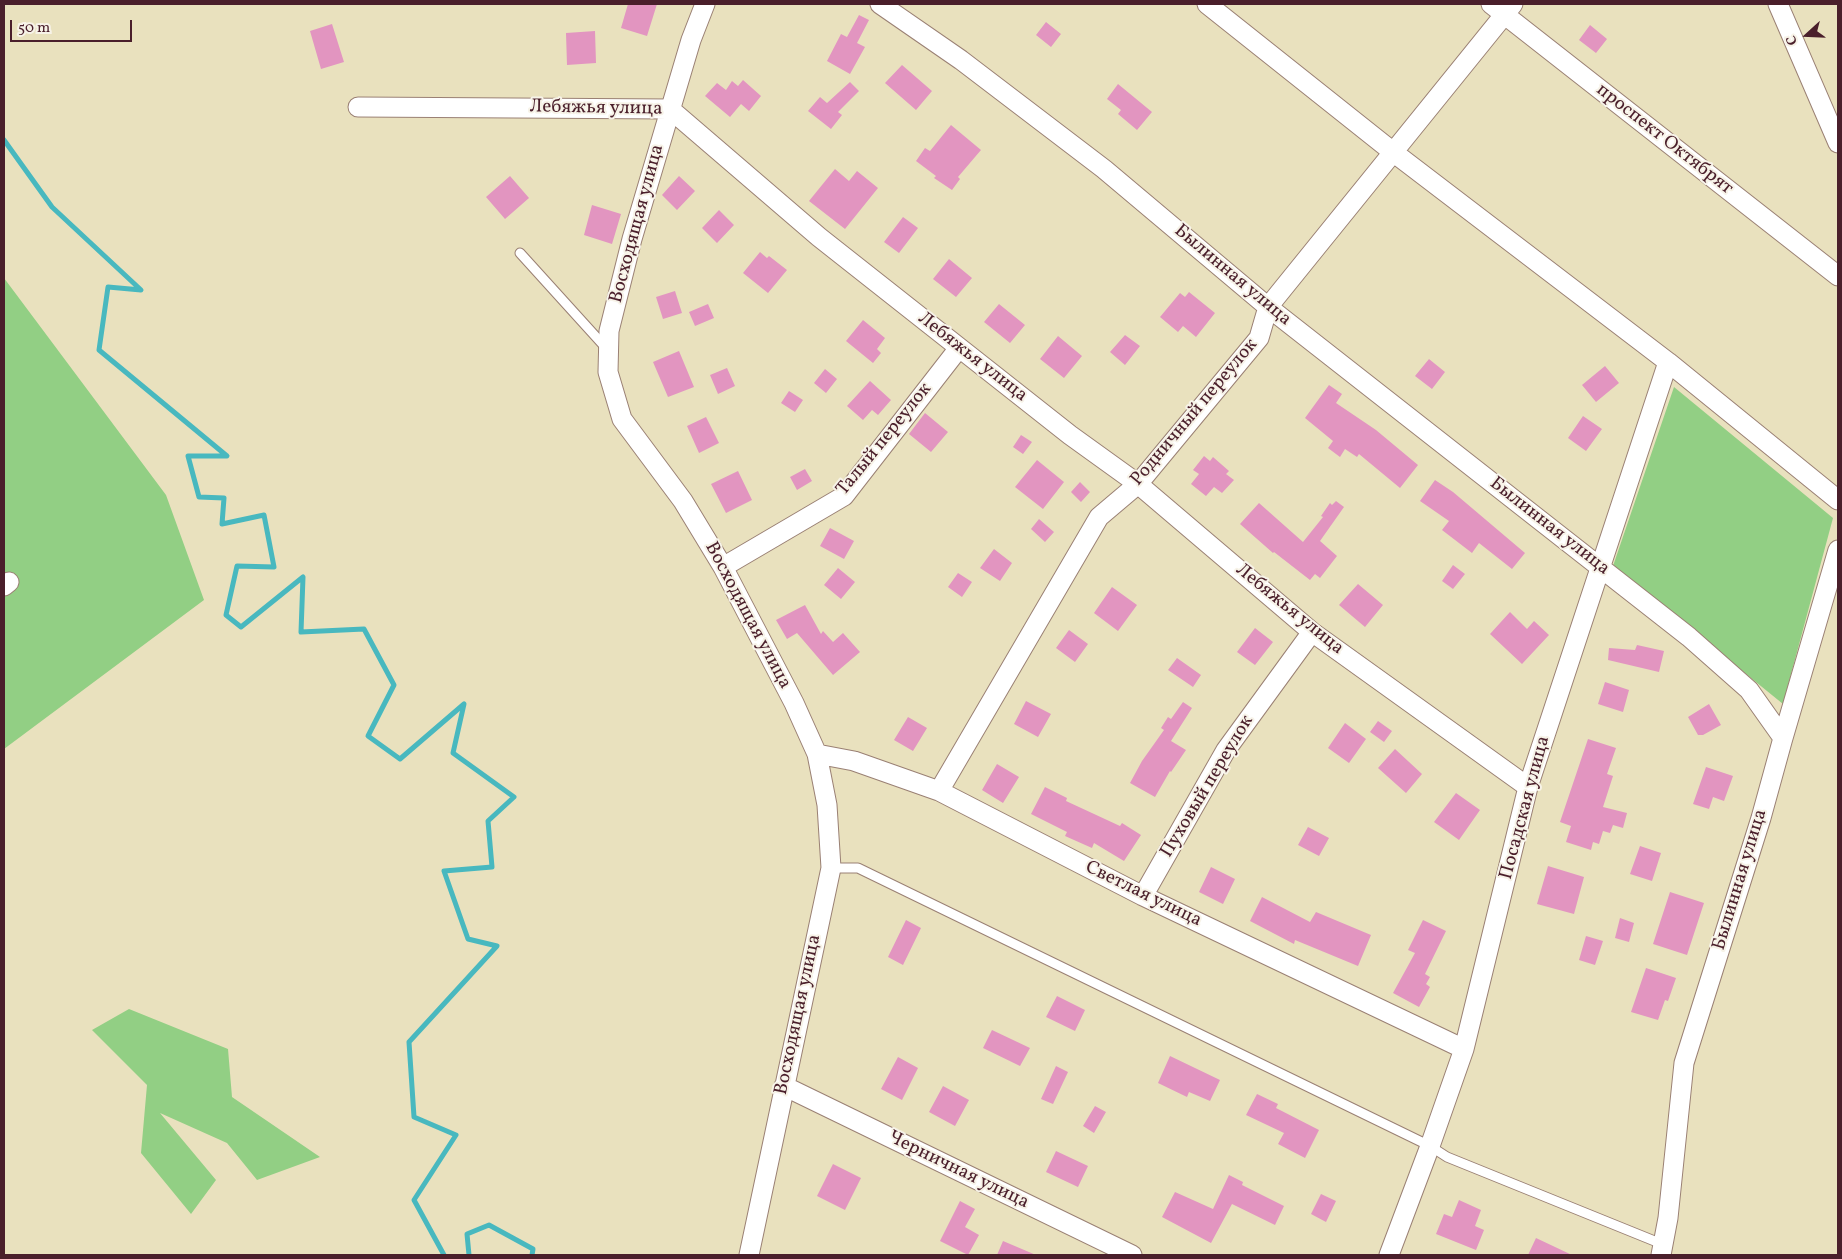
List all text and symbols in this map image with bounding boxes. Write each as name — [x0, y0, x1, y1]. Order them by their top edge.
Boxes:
scale bar — [12, 10, 135, 42]
north arrow — [1782, 10, 1832, 60]
text: 50 m — [18, 18, 50, 39]
text: С — [1782, 33, 1803, 48]
street label: проспект Октябрят — [1591, 79, 1737, 201]
street label: Лебяжья улица — [529, 96, 663, 122]
street label: Восходящая улица — [606, 142, 670, 306]
street label: Былинная улица — [1169, 220, 1295, 332]
street label: Лебяжья улица — [913, 308, 1031, 408]
street label: Родничный переулок — [1127, 335, 1263, 491]
street label: Талый переулок — [833, 379, 937, 501]
street label: Былинная улица — [1484, 473, 1614, 581]
street label: Восходящая улица — [699, 539, 795, 693]
street label: Лебяжья улица — [1230, 559, 1348, 661]
street label: Пуховый переулок — [1157, 712, 1259, 862]
street label: Посадская улица — [1496, 734, 1556, 882]
street label: Былинная улица — [1709, 807, 1773, 953]
street label: Светлая улица — [1081, 857, 1205, 933]
street label: Восходящая улица — [771, 933, 827, 1097]
street label: Черничная улица — [884, 1127, 1032, 1215]

